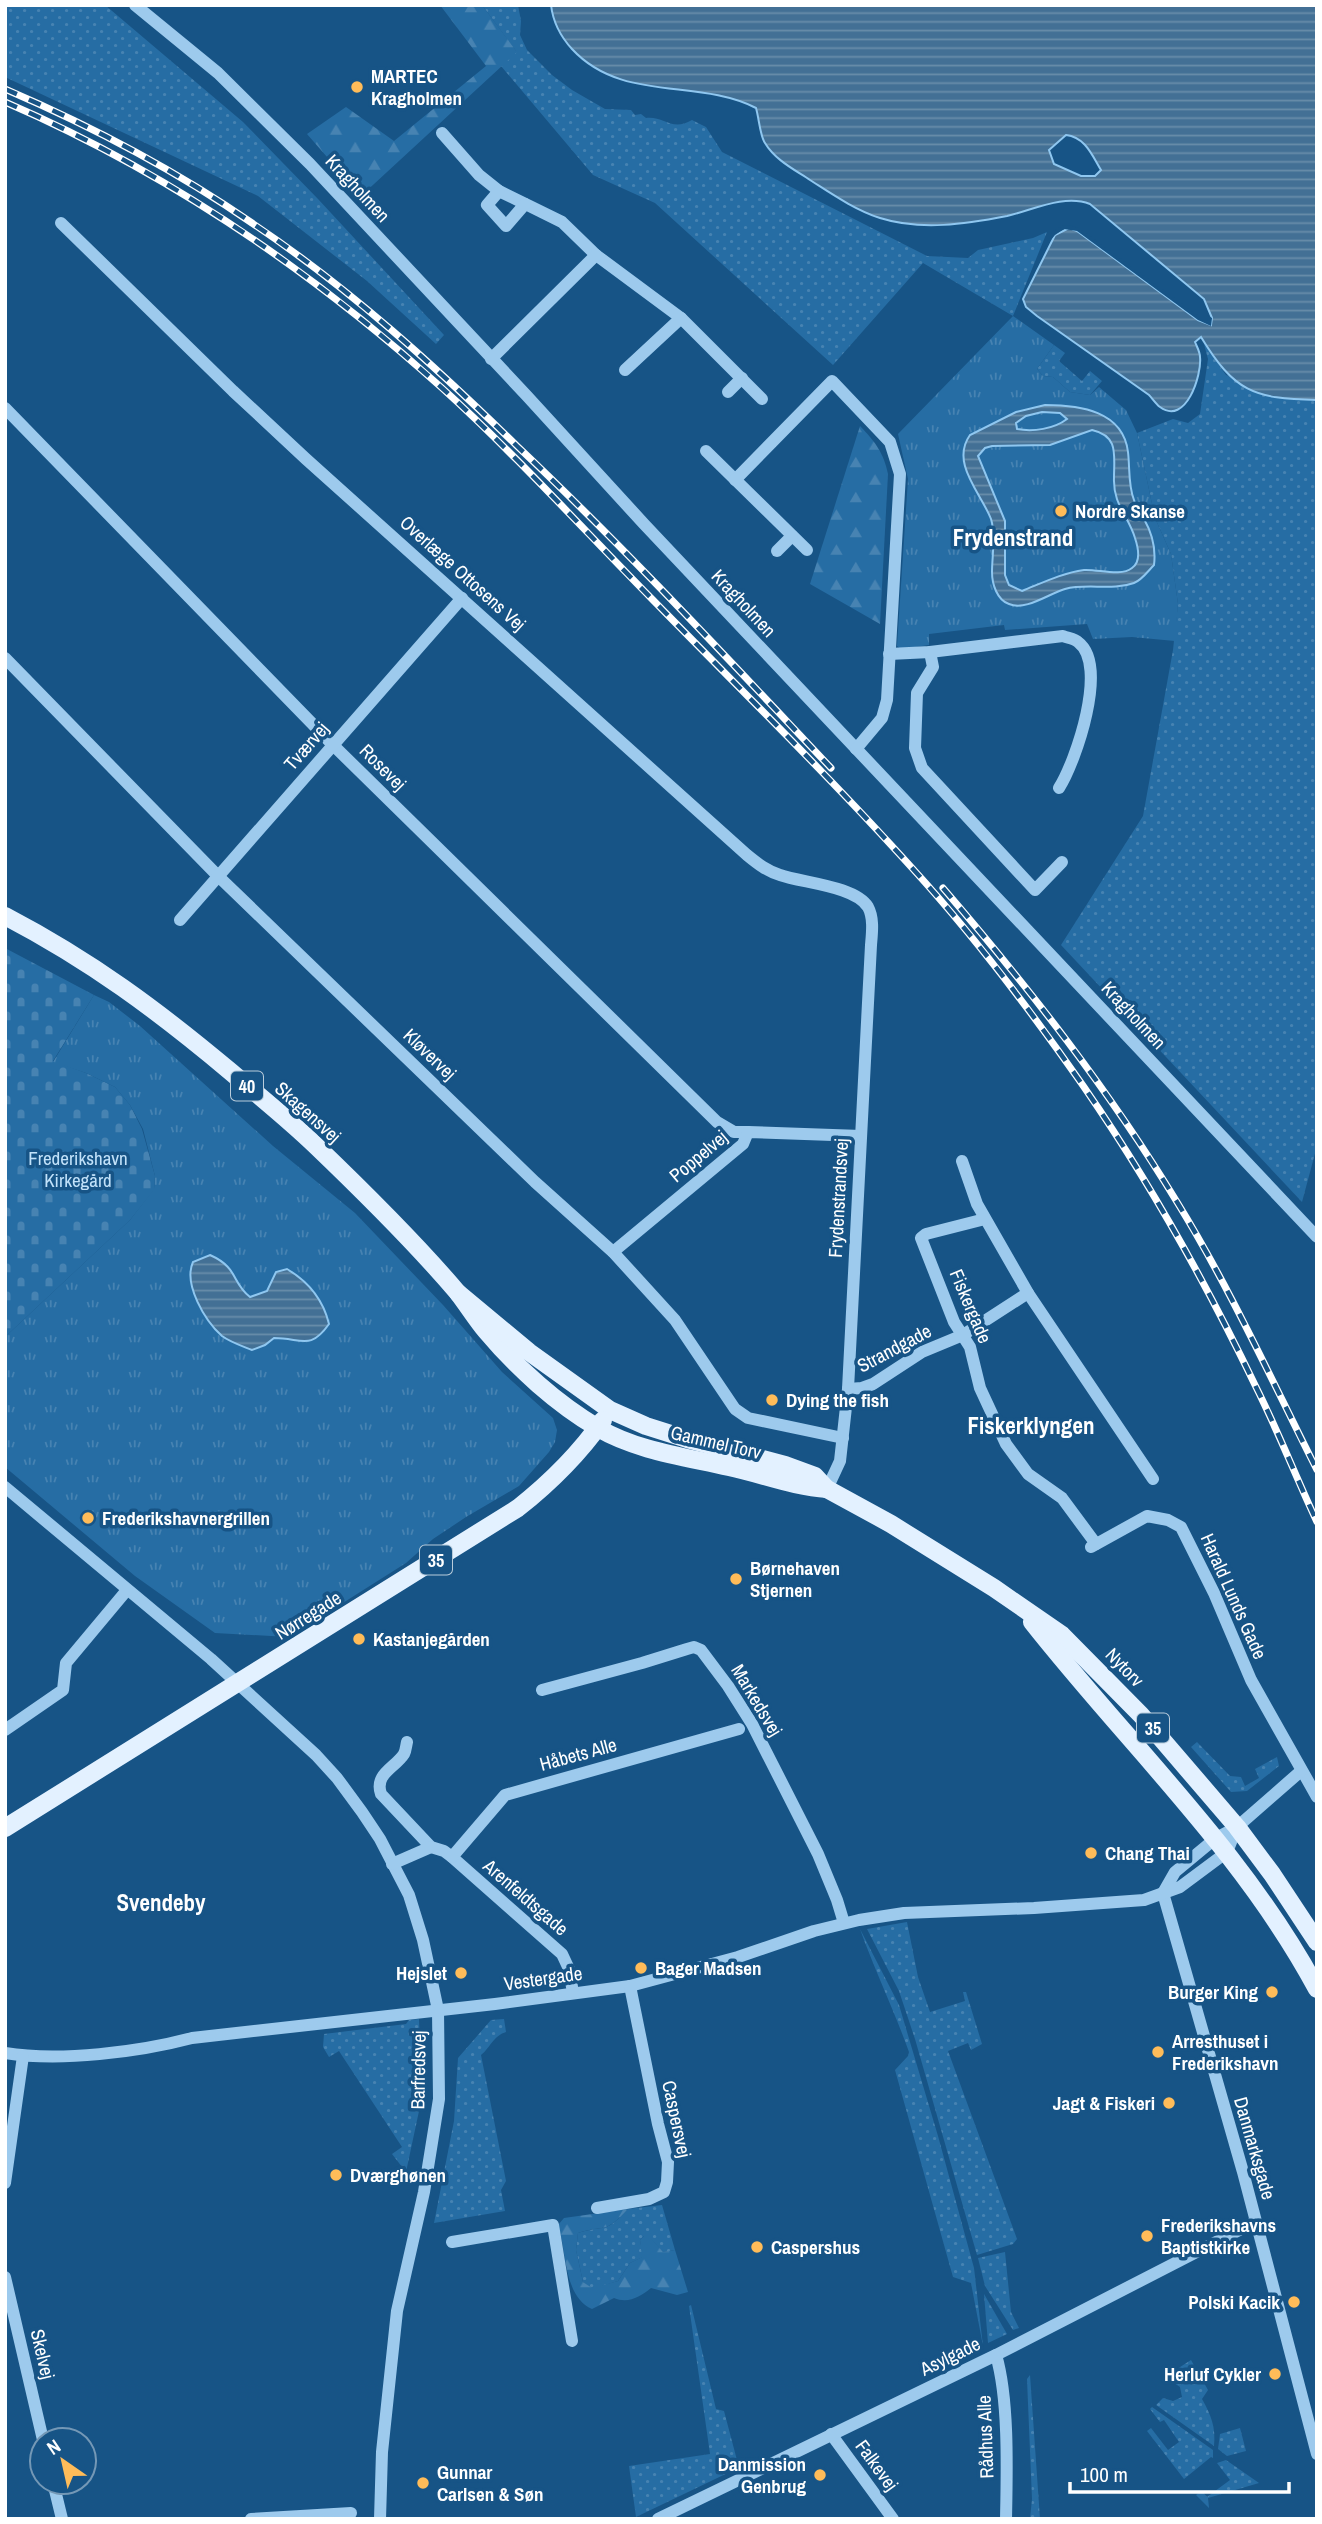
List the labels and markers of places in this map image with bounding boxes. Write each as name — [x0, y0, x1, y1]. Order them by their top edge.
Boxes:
place label: MARTEC Kragholmen — [371, 63, 462, 111]
marker: MARTEC Kragholmen — [349, 79, 365, 95]
place label: Nordre Skanse — [1075, 498, 1185, 524]
marker: Nordre Skanse — [1053, 503, 1069, 519]
place label: Dying the fish — [786, 1387, 889, 1413]
marker: Dying the fish — [764, 1392, 780, 1408]
place label: Frederikshavnergrillen — [102, 1505, 270, 1531]
marker: Frederikshavnergrillen — [80, 1510, 96, 1526]
place label: Børnehaven Stjernen — [750, 1555, 840, 1603]
marker: Børnehaven Stjernen — [728, 1571, 744, 1587]
place label: Kastanjegården — [373, 1626, 490, 1652]
marker: Kastanjegården — [351, 1631, 367, 1647]
place label: Chang Thai — [1105, 1840, 1190, 1866]
marker: Chang Thai — [1083, 1845, 1099, 1861]
place label: Bager Madsen — [655, 1955, 762, 1981]
place label: Hejslet — [396, 1960, 447, 1986]
marker: Bager Madsen — [633, 1960, 649, 1976]
marker: Hejslet — [453, 1965, 469, 1981]
place label: Burger King — [1168, 1979, 1258, 2005]
marker: Burger King — [1264, 1984, 1280, 2000]
place label: Arresthuset i Frederikshavn — [1172, 2028, 1279, 2076]
marker: Arresthuset i Frederikshavn — [1150, 2044, 1166, 2060]
place label: Jagt & Fiskeri — [1053, 2090, 1155, 2116]
marker: Jagt & Fiskeri — [1161, 2095, 1177, 2111]
place label: Dværghønen — [350, 2162, 446, 2188]
marker: Dværghønen — [328, 2167, 344, 2183]
place label: Frederikshavns Baptistkirke — [1161, 2212, 1276, 2260]
marker: Frederikshavns Baptistkirke — [1139, 2228, 1155, 2244]
place label: Caspershus — [771, 2234, 860, 2260]
marker: Caspershus — [749, 2239, 765, 2255]
place label: Polski Kacik — [1188, 2289, 1280, 2315]
marker: Polski Kacik — [1286, 2294, 1302, 2310]
place label: Herluf Cykler — [1164, 2361, 1261, 2387]
marker: Herluf Cykler — [1267, 2366, 1283, 2382]
place label: Danmission Genbrug — [718, 2451, 806, 2499]
place label: Gunnar Carlsen & Søn — [437, 2459, 544, 2507]
marker: Danmission Genbrug — [812, 2467, 828, 2483]
marker: Gunnar Carlsen & Søn — [415, 2475, 431, 2491]

